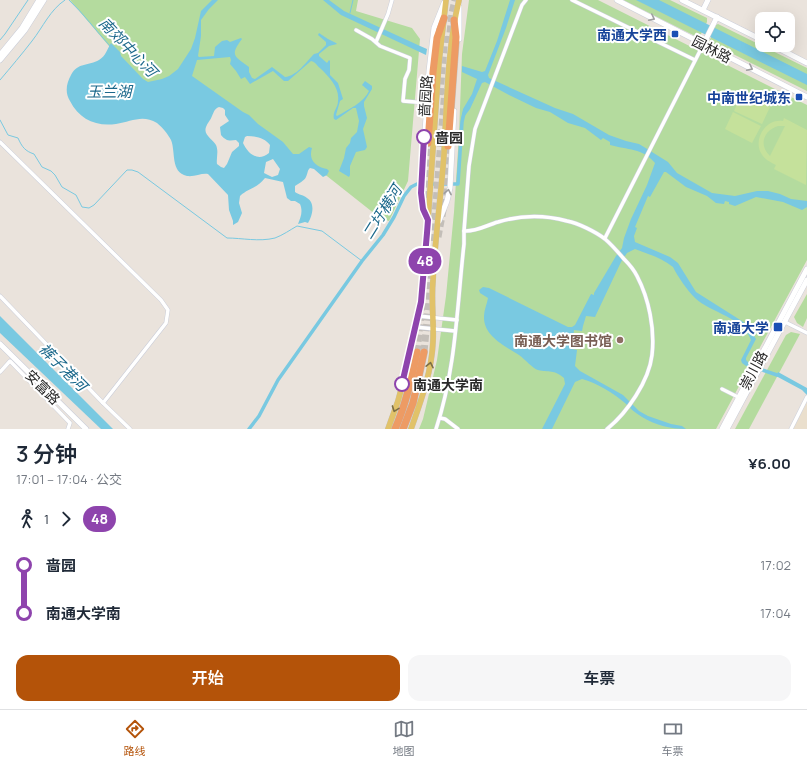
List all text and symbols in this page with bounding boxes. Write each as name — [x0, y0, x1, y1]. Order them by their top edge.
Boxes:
map controls — [755, 12, 795, 52]
button: locate — [755, 12, 795, 52]
water label: 南郊中心河 — [94, 13, 164, 83]
one-way arrow — [648, 13, 655, 21]
place label: 南通大学西 — [597, 25, 667, 44]
marker: 南通大学西 — [670, 29, 680, 39]
street label: 园林路 — [689, 31, 735, 67]
one-way arrow — [746, 64, 754, 71]
street label: 啬园路 — [414, 74, 436, 118]
water label: 玉兰湖 — [86, 81, 133, 102]
place label: 中南世纪城东 — [707, 88, 791, 107]
marker: 中南世纪城东 — [794, 92, 804, 102]
place label: 啬园 — [435, 128, 463, 147]
marker: 啬园 — [416, 129, 432, 145]
water label: 二圩横河 — [357, 178, 408, 243]
one-way arrow — [444, 189, 452, 195]
line badge: 48 — [407, 248, 443, 274]
text: 48 — [416, 251, 434, 270]
place label: 南通大学 — [713, 318, 769, 337]
marker: 南通大学 — [772, 321, 784, 333]
place label: 南通大学图书馆 — [514, 331, 612, 350]
marker: 南通大学图书馆 — [615, 335, 625, 345]
water label: 裤子港河 — [34, 338, 94, 398]
street label: 崇川路 — [735, 347, 771, 393]
one-way arrow — [425, 361, 433, 368]
street label: 安富路 — [21, 365, 65, 409]
place label: 南通大学南 — [413, 375, 483, 394]
marker: 南通大学南 — [394, 376, 410, 392]
one-way arrow — [391, 405, 400, 412]
text: 3 分钟 — [16, 439, 77, 469]
text: ¥6.00 — [748, 453, 791, 474]
text: 17:01 – 17:04 · 公交 — [16, 470, 122, 488]
icon: walk — [16, 508, 38, 530]
icon: forward — [55, 508, 77, 530]
text: 48 — [91, 509, 108, 528]
text: 1 — [44, 510, 49, 528]
text: 啬园 — [46, 555, 76, 576]
text: 17:02 — [760, 556, 791, 574]
text: 南通大学南 — [46, 603, 121, 624]
text: 17:04 — [760, 604, 791, 622]
button: 开始 — [16, 655, 400, 701]
button: 车票 — [408, 655, 791, 701]
tab: 路线 — [124, 718, 146, 758]
tab: 地图 — [393, 718, 415, 758]
tab: 车票 — [662, 718, 684, 758]

